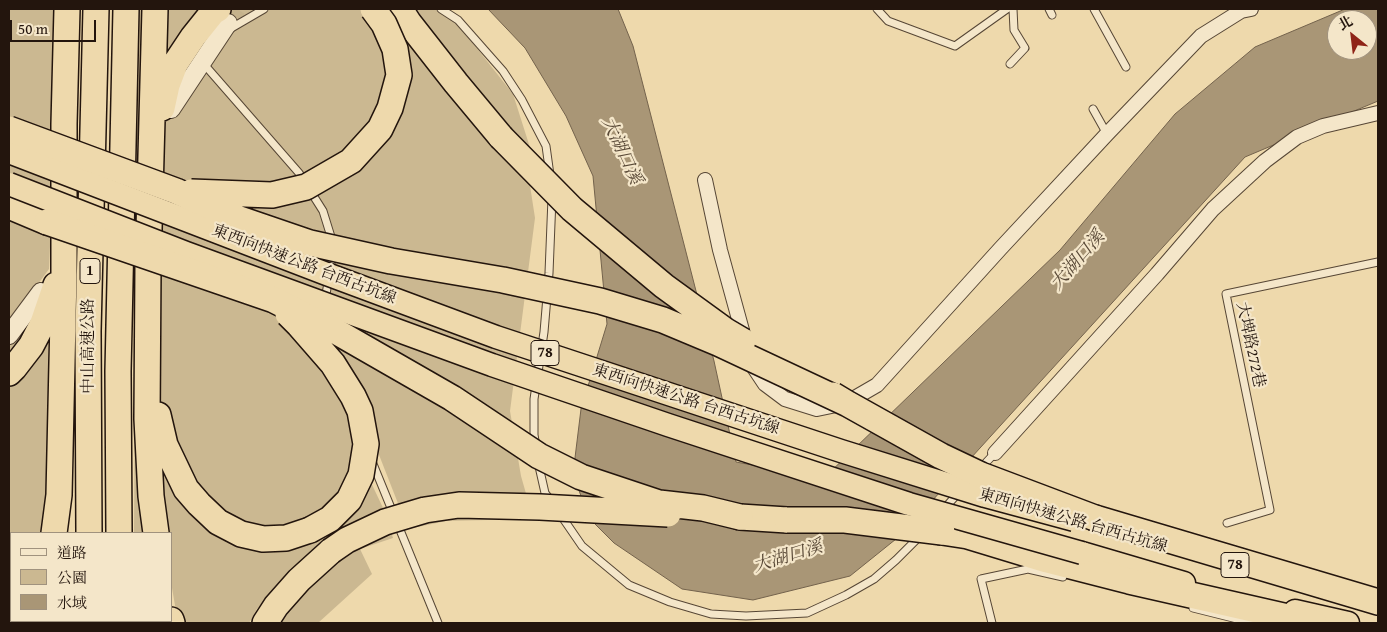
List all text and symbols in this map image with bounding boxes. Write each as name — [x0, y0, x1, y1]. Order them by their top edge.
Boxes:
scale bar — [12, 10, 99, 42]
north arrow — [1327, 10, 1377, 60]
text: 北 — [1334, 11, 1356, 35]
text: 50 m — [18, 18, 48, 39]
water label: 大湖口溪 — [596, 114, 646, 188]
street label: 東西向快速公路 台西古坑線 — [209, 221, 399, 309]
water label: 大湖口溪 — [1046, 227, 1110, 295]
road number: 1 — [80, 258, 100, 284]
street label: 中山高速公路 — [79, 298, 99, 394]
street label: 大埤路272巷 — [1232, 300, 1268, 390]
road number: 78 — [531, 340, 559, 366]
street label: 東西向快速公路 台西古坑線 — [590, 361, 782, 439]
street label: 東西向快速公路 台西古坑線 — [976, 485, 1170, 557]
legend — [10, 532, 172, 622]
water label: 大湖口溪 — [750, 536, 826, 578]
text: 道路 — [57, 542, 87, 563]
road number: 78 — [1221, 552, 1249, 578]
text: 公園 — [57, 567, 87, 588]
text: 水域 — [57, 592, 87, 613]

